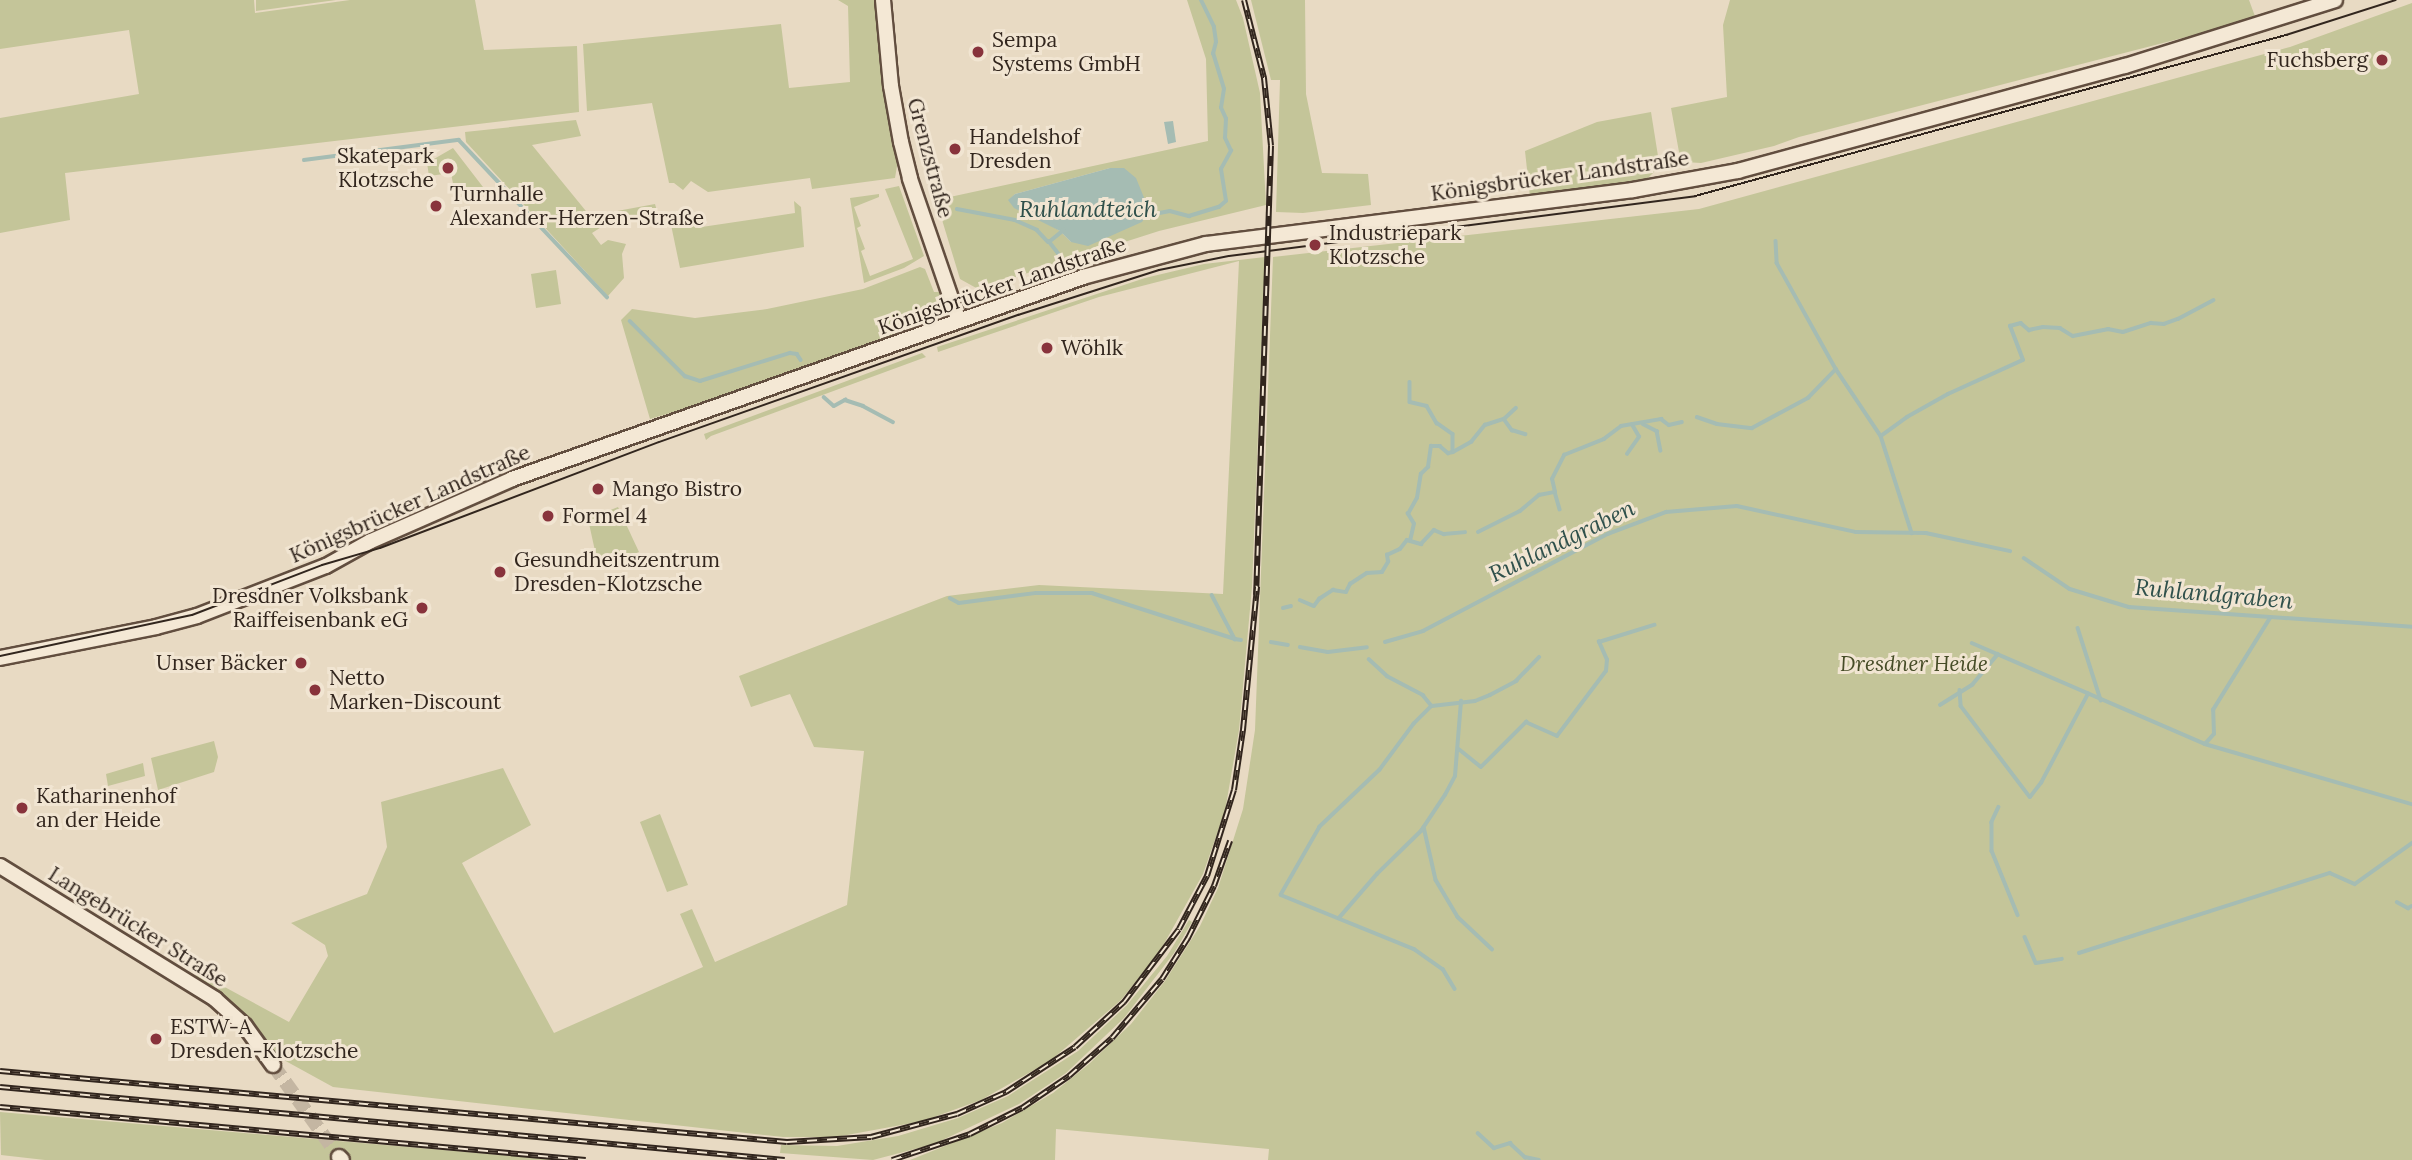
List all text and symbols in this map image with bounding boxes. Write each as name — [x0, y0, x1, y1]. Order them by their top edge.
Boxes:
place label: Sempa Systems GmbH — [992, 27, 1141, 77]
marker: Sempa Systems GmbH — [970, 44, 986, 60]
place label: Fuchsberg — [2266, 47, 2368, 73]
marker: Fuchsberg — [2374, 52, 2390, 68]
street label: Grenzstraße — [902, 95, 958, 221]
place label: Handelshof Dresden — [969, 124, 1080, 174]
marker: Handelshof Dresden — [947, 141, 963, 157]
place label: Skatepark Klotzsche — [337, 143, 434, 193]
street label: Königsbrücker Landstraße — [1429, 145, 1691, 207]
marker: Skatepark Klotzsche — [440, 160, 456, 176]
place label: Turnhalle Alexander-Herzen-Straße — [450, 181, 704, 231]
water label: Ruhlandteich — [1019, 195, 1157, 223]
marker: Turnhalle Alexander-Herzen-Straße — [428, 198, 444, 214]
place label: Industriepark Klotzsche — [1329, 220, 1462, 270]
street label: Königsbrücker Landstraße — [875, 232, 1129, 340]
marker: Industriepark Klotzsche — [1307, 237, 1323, 253]
place label: Wöhlk — [1061, 335, 1123, 361]
marker: Wöhlk — [1039, 340, 1055, 356]
street label: Königsbrücker Landstraße — [286, 440, 534, 568]
place label: Mango Bistro — [612, 476, 742, 502]
marker: Mango Bistro — [590, 481, 606, 497]
water label: Ruhlandgraben — [1485, 494, 1639, 588]
place label: Formel 4 — [562, 503, 647, 529]
marker: Formel 4 — [540, 508, 556, 524]
place label: Gesundheitszentrum Dresden-Klotzsche — [514, 547, 720, 597]
marker: Gesundheitszentrum Dresden-Klotzsche — [492, 564, 508, 580]
water label: Ruhlandgraben — [2134, 573, 2294, 615]
place label: Dresdner Volksbank Raiffeisenbank eG — [212, 583, 408, 633]
marker: Dresdner Volksbank Raiffeisenbank eG — [414, 600, 430, 616]
place label: Unser Bäcker — [156, 650, 287, 676]
park label: Dresdner Heide — [1840, 651, 1988, 677]
marker: Unser Bäcker — [293, 655, 309, 671]
place label: Netto Marken-Discount — [329, 665, 501, 715]
marker: Netto Marken-Discount — [307, 682, 323, 698]
place label: Katharinenhof an der Heide — [36, 783, 176, 833]
marker: Katharinenhof an der Heide — [14, 800, 30, 816]
street label: Langebrücker Straße — [44, 862, 232, 992]
place label: ESTW-A Dresden-Klotzsche — [170, 1014, 358, 1064]
marker: ESTW-A Dresden-Klotzsche — [148, 1031, 164, 1047]

